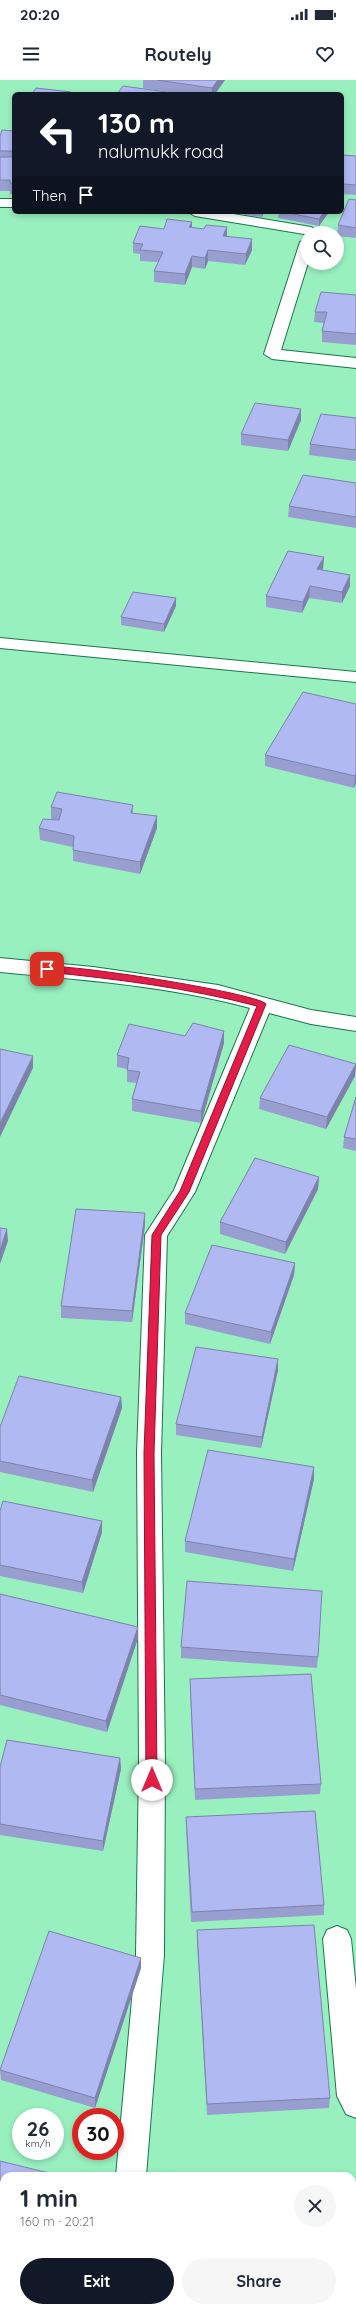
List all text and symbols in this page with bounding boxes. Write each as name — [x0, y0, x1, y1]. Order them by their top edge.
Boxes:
text: 20:20 — [20, 5, 60, 24]
icon: menu — [20, 43, 42, 65]
text: Routely — [144, 43, 212, 66]
icon: heart — [314, 43, 336, 65]
text: 130 m — [98, 105, 175, 140]
icon: left — [32, 108, 84, 160]
text: nalumukk road — [98, 140, 224, 163]
icon: arrive — [75, 184, 97, 206]
text: Then — [32, 186, 67, 205]
map controls — [300, 226, 344, 270]
button: search — [300, 226, 344, 270]
pin — [30, 952, 64, 986]
icon: arrive — [36, 958, 58, 980]
position arrow — [131, 1759, 173, 1801]
speed limit sign: 30 — [72, 2108, 124, 2160]
text: 26 — [27, 2116, 49, 2141]
text: km/h — [25, 2137, 51, 2150]
text: 1 min — [20, 2183, 78, 2213]
button: close — [294, 2185, 336, 2227]
text: 160 m · 20:21 — [20, 2213, 94, 2229]
button: Exit — [20, 2258, 174, 2304]
button: Share — [182, 2258, 336, 2304]

